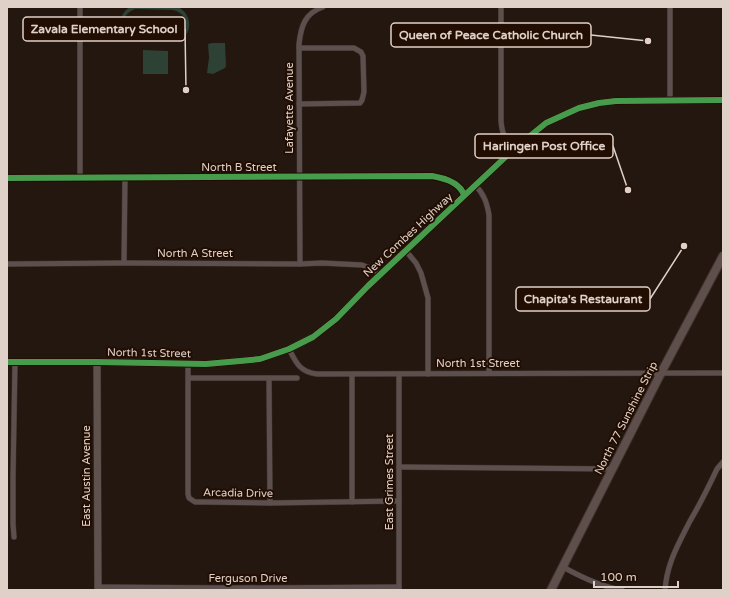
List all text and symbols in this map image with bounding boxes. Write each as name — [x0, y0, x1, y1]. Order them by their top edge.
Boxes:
callout: Zavala Elementary School — [23, 17, 185, 41]
text: Zavala Elementary School — [31, 22, 177, 37]
callout: Queen of Peace Catholic Church — [391, 23, 591, 47]
text: Queen of Peace Catholic Church — [399, 28, 583, 42]
street label: Lafayette Avenue — [283, 62, 296, 154]
callout: Harlingen Post Office — [475, 134, 613, 158]
text: Harlingen Post Office — [483, 139, 605, 154]
street label: North B Street — [201, 161, 277, 174]
street label: New Combes Highway — [361, 190, 455, 280]
street label: North A Street — [157, 247, 233, 260]
callout: Chapita's Restaurant — [516, 287, 650, 311]
text: Chapita's Restaurant — [524, 292, 643, 307]
street label: North 1st Street — [107, 346, 191, 360]
street label: North 1st Street — [436, 357, 520, 370]
street label: North 77 Sunshine Strip — [592, 359, 660, 477]
street label: East Austin Avenue — [80, 425, 93, 527]
street label: East Grimes Street — [383, 434, 396, 530]
street label: Arcadia Drive — [203, 486, 273, 500]
scale bar — [594, 563, 678, 589]
text: 100 m — [600, 570, 637, 584]
street label: Ferguson Drive — [209, 572, 287, 585]

